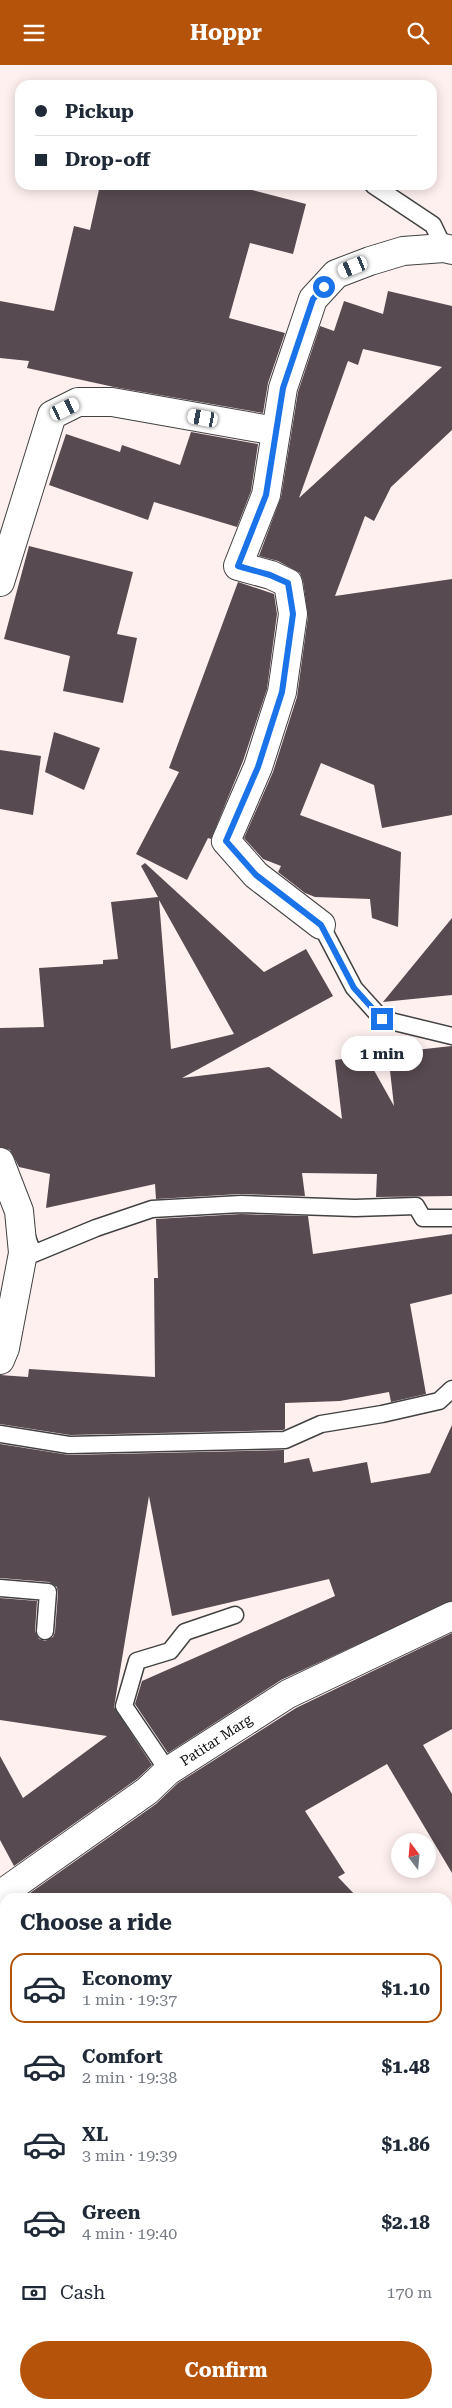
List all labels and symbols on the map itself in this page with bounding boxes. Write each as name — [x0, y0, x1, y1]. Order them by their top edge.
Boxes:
car — [336, 254, 369, 280]
route start — [313, 276, 335, 298]
car — [48, 396, 81, 422]
car — [186, 408, 219, 428]
route end — [371, 1008, 393, 1030]
callout: 1 min — [341, 1037, 423, 1071]
street label: Patitar Marg — [177, 1711, 255, 1769]
north arrow — [391, 1833, 436, 1877]

